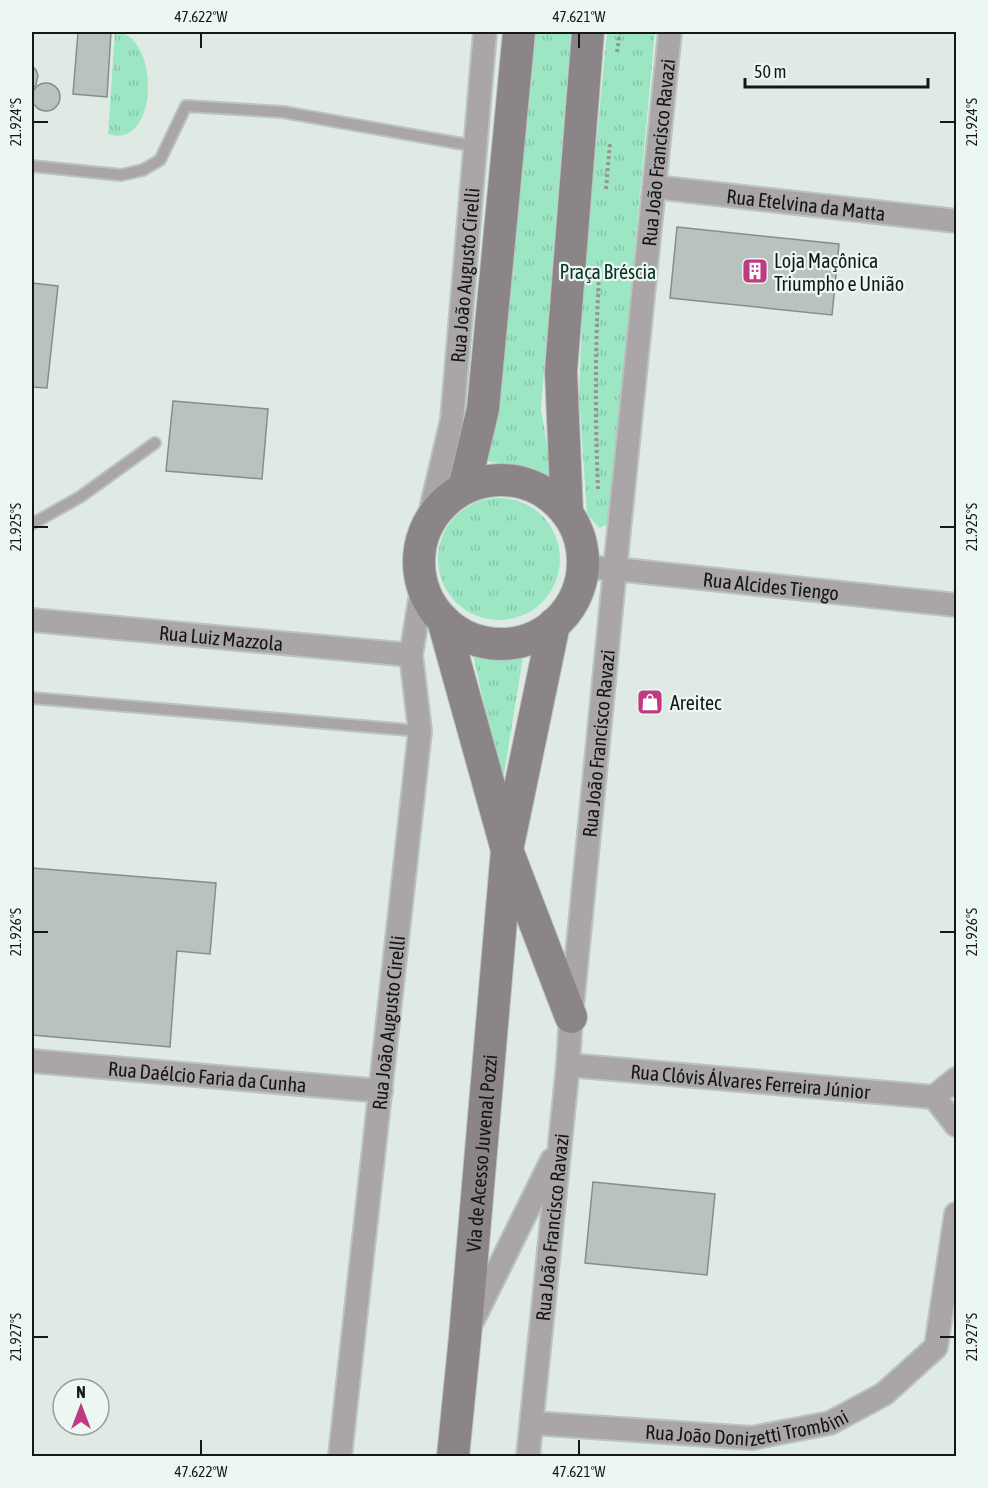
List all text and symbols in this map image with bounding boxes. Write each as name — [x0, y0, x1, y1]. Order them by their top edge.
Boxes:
text: 47.622°W — [175, 8, 228, 25]
text: 47.621°W — [553, 8, 606, 25]
scale bar — [745, 51, 928, 89]
street label: Rua João Francisco Ravazi — [637, 58, 679, 247]
text: 50 m — [754, 61, 786, 82]
text: 21.924°S — [7, 98, 24, 146]
text: 21.924°S — [963, 98, 980, 146]
street label: Rua Etelvina da Matta — [725, 184, 887, 224]
street label: Rua João Augusto Cirelli — [445, 187, 483, 364]
place label: Loja Maçônica Triumpho e União — [774, 249, 904, 295]
building icon: Loja Maçônica Triumpho e União — [740, 256, 770, 286]
park label: Praça Bréscia — [560, 260, 656, 283]
text: 21.925°S — [7, 503, 24, 551]
text: 21.925°S — [963, 503, 980, 551]
street label: Rua Alcides Tiengo — [702, 567, 840, 604]
street label: Rua Luiz Mazzola — [158, 620, 284, 655]
street label: Rua João Francisco Ravazi — [577, 649, 619, 838]
shop icon: Areitec — [635, 687, 665, 717]
place label: Areitec — [670, 691, 722, 714]
text: 21.926°S — [7, 908, 24, 956]
text: 21.926°S — [963, 908, 980, 956]
street label: Rua João Augusto Cirelli — [367, 934, 409, 1111]
street label: Via de Acesso Juvenal Pozzi — [461, 1053, 501, 1253]
street label: Rua Daélcio Faria da Cunha — [107, 1056, 308, 1096]
street label: Rua Clóvis Álvares Ferreira Júnior — [630, 1059, 872, 1103]
street label: Rua João Francisco Ravazi — [530, 1132, 572, 1322]
text: 21.927°S — [7, 1313, 24, 1361]
text: 21.927°S — [963, 1313, 980, 1361]
north arrow — [51, 1377, 111, 1437]
text: N — [76, 1383, 86, 1401]
street label: Rua João Donizetti Trombini — [645, 1404, 852, 1450]
text: 47.622°W — [175, 1463, 228, 1480]
text: 47.621°W — [553, 1463, 606, 1480]

